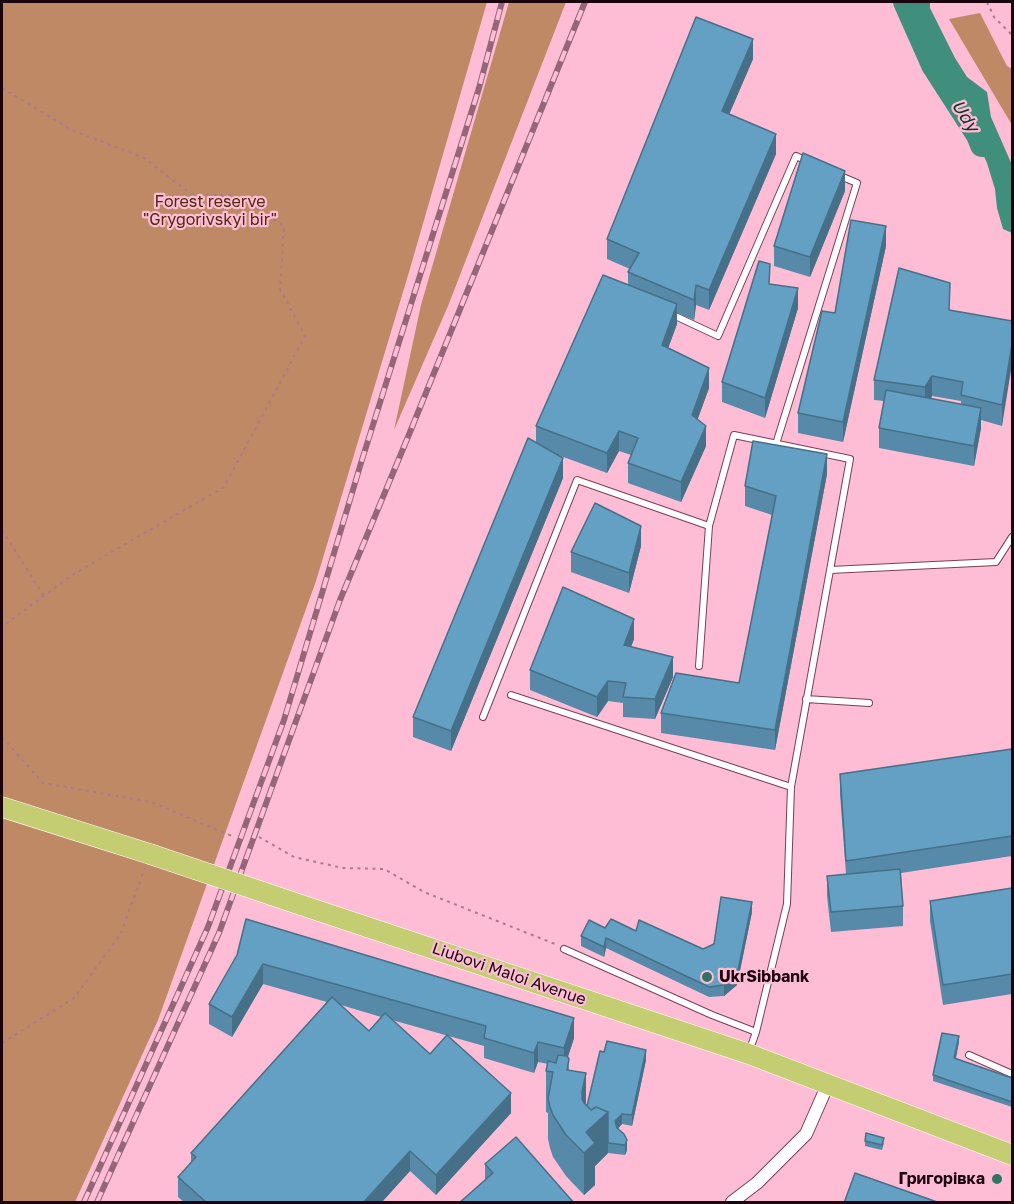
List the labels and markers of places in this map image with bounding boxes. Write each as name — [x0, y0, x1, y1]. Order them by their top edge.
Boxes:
place label: UkrSibbank — [719, 967, 809, 987]
marker: UkrSibbank — [700, 970, 714, 984]
place label: Григорівка — [898, 1169, 985, 1189]
marker: Григорівка — [990, 1172, 1004, 1186]

